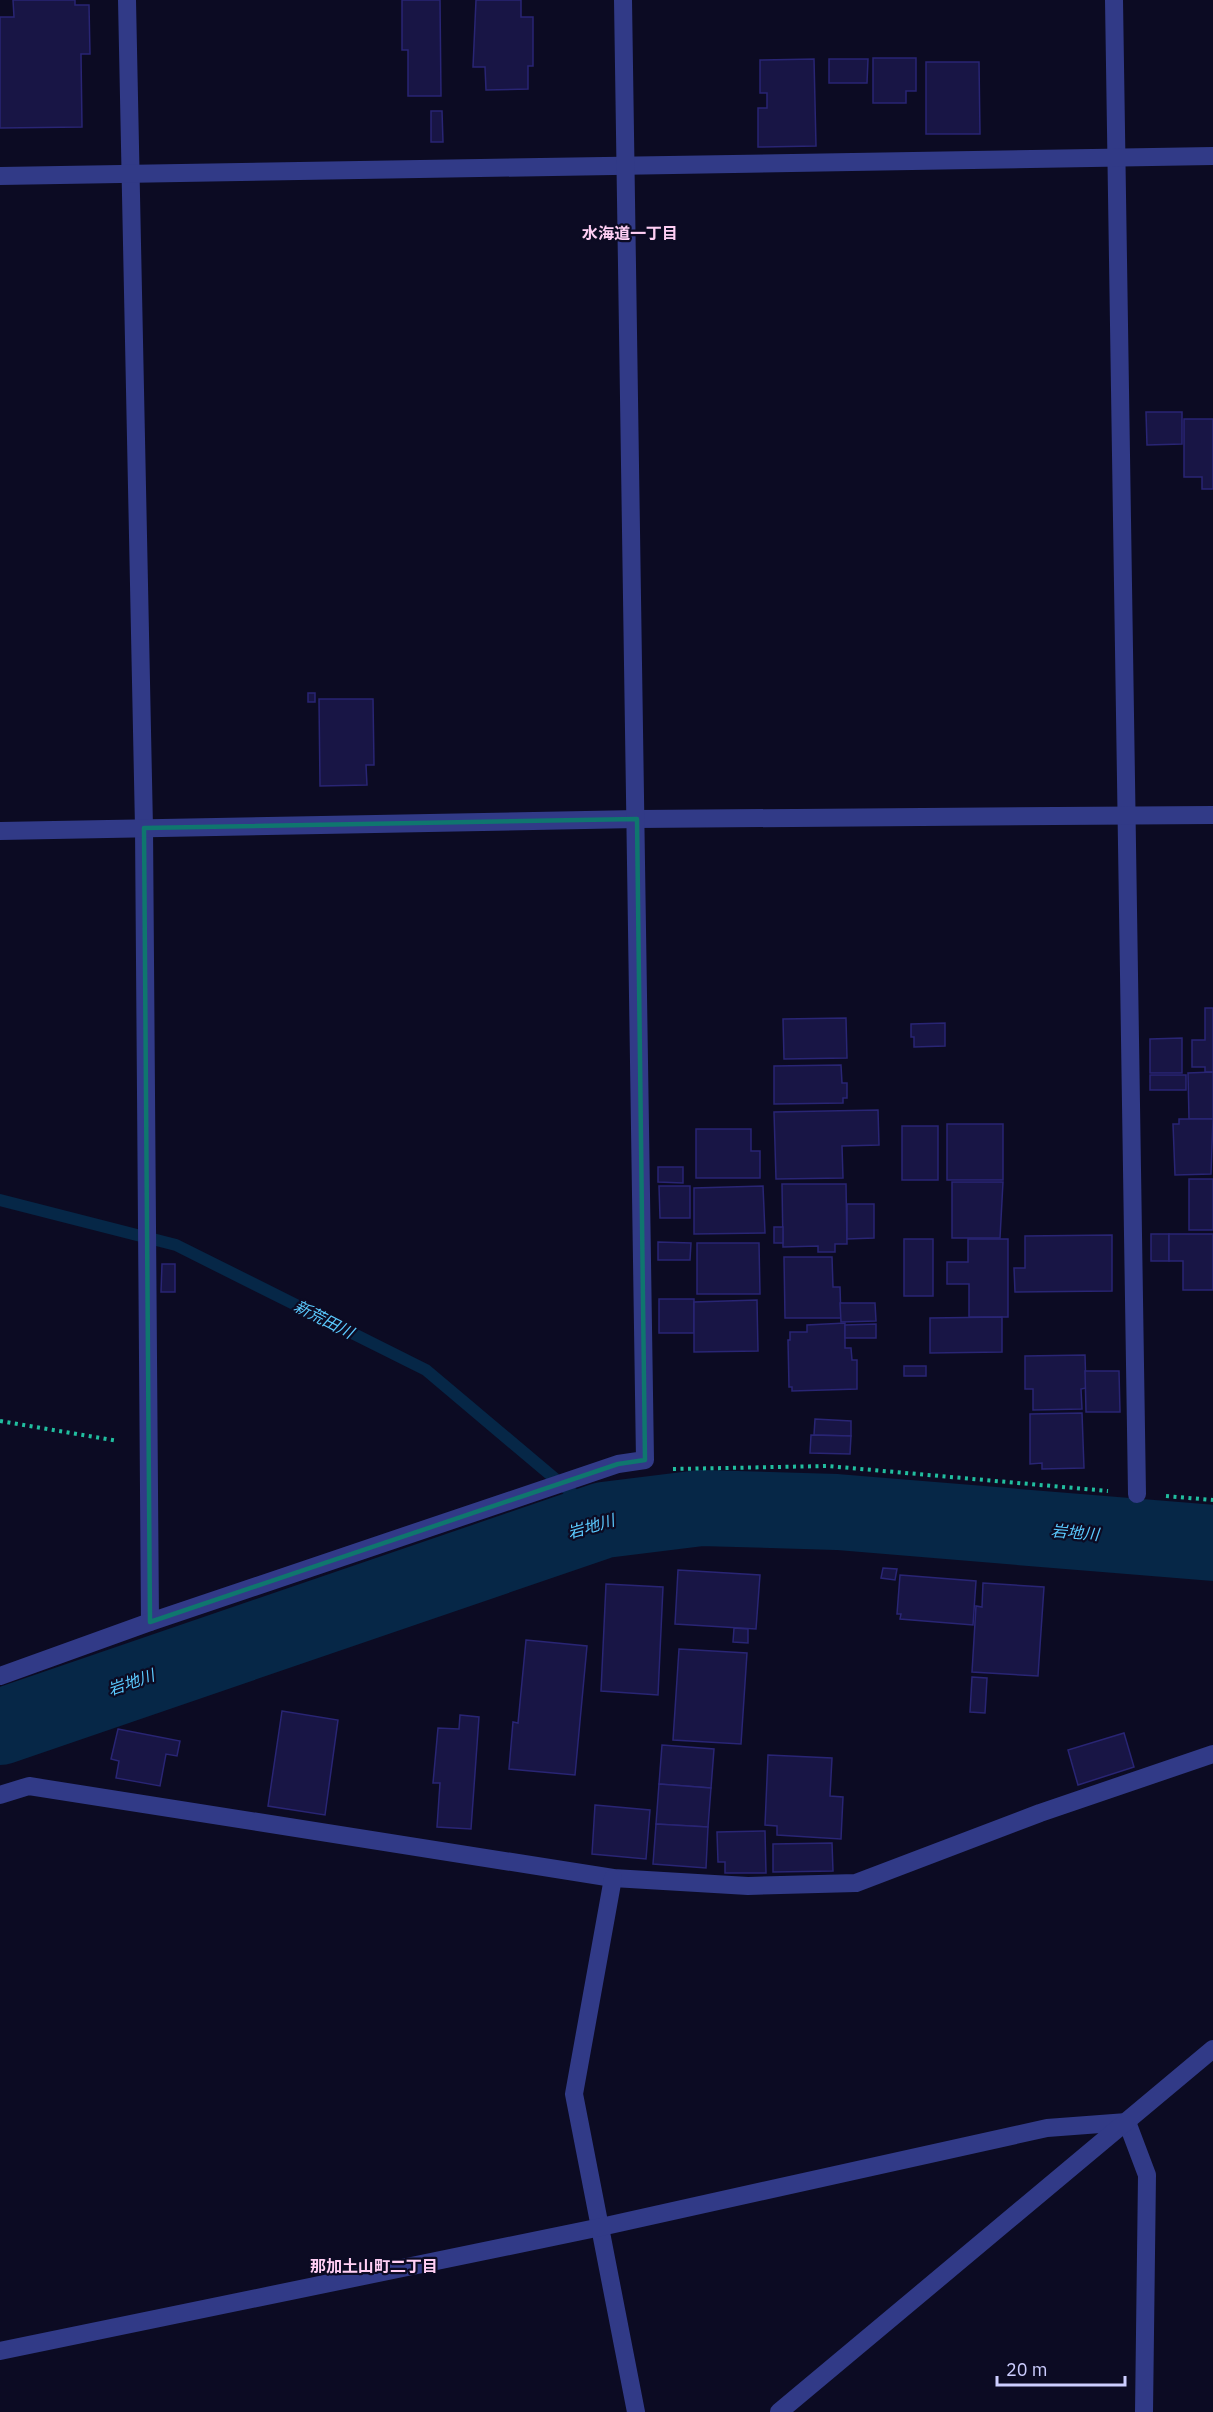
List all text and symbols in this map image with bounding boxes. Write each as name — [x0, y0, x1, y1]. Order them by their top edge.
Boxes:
district label: 水海道一丁目 — [582, 223, 678, 243]
water label: 新荒田川 — [291, 1296, 359, 1343]
water label: 岩地川 — [565, 1509, 619, 1542]
water label: 岩地川 — [1050, 1520, 1102, 1544]
water label: 岩地川 — [105, 1664, 159, 1699]
district label: 那加土山町二丁目 — [310, 2256, 438, 2276]
scale bar — [997, 2349, 1124, 2387]
text: 20 m — [1006, 2358, 1048, 2381]

